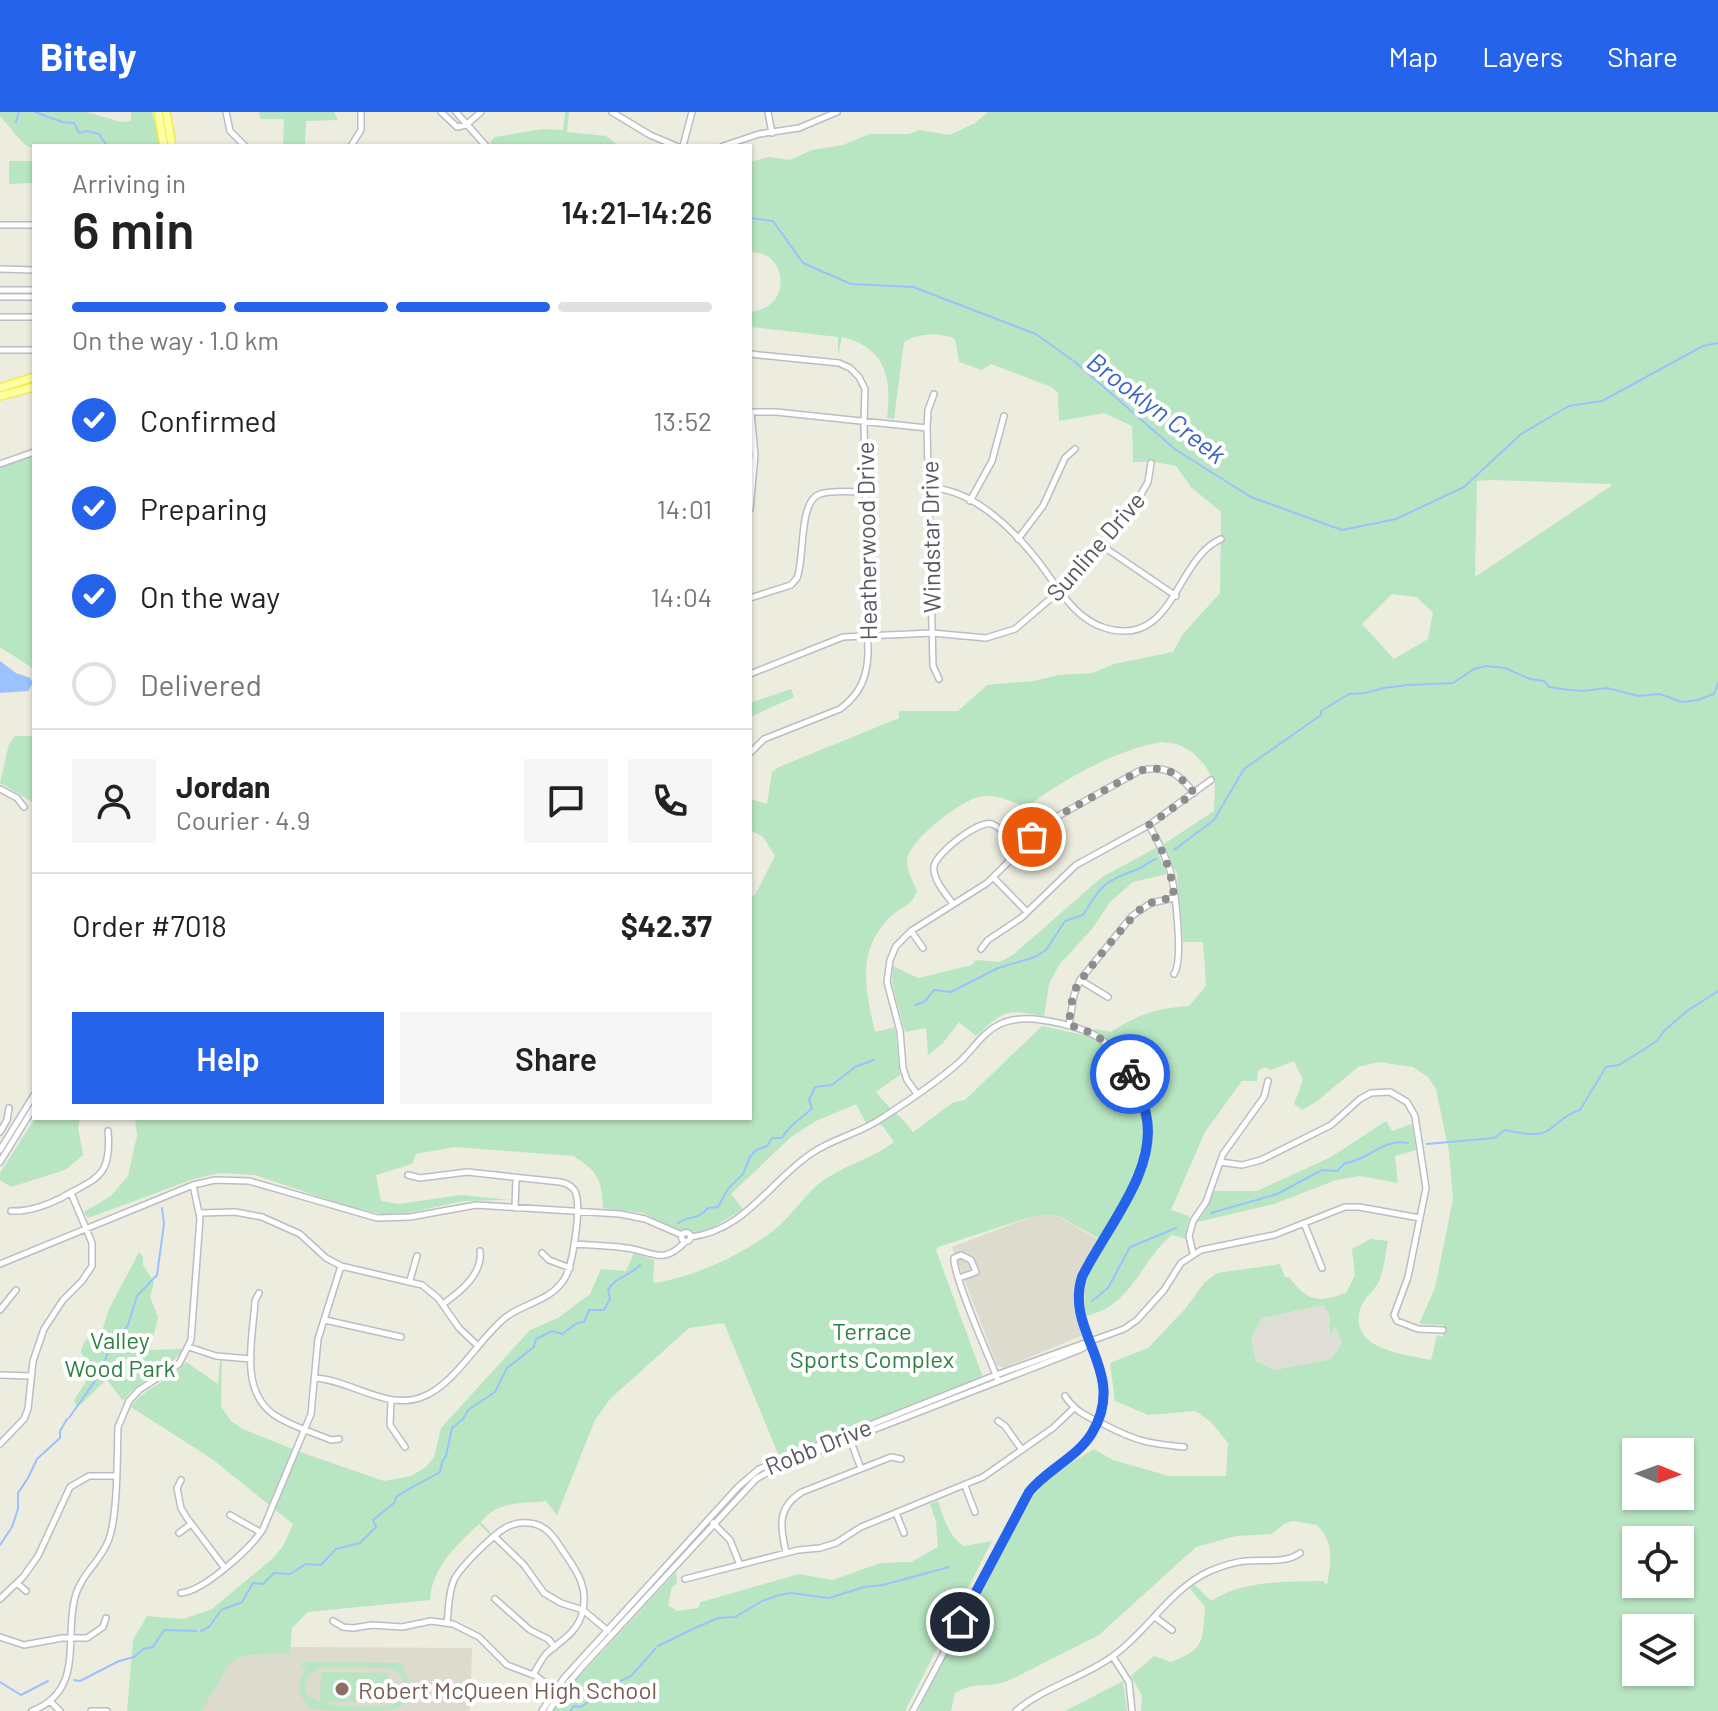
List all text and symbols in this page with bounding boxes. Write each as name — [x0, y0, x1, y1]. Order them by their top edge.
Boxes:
text: Bitely — [40, 33, 137, 79]
text: Map — [1388, 39, 1438, 73]
text: Layers — [1482, 39, 1563, 73]
text: Share — [1607, 39, 1678, 73]
text: Arriving in — [72, 167, 186, 198]
text: 14:21–14:26 — [561, 194, 712, 230]
text: 6 min — [72, 197, 195, 259]
text: On the way · 1.0 km — [72, 324, 279, 355]
water label: Brooklyn Creek — [1082, 345, 1232, 469]
icon: check — [72, 398, 116, 442]
text: Confirmed — [140, 402, 277, 438]
text: 13:52 — [653, 405, 712, 436]
street label: Heatherwood Drive — [850, 441, 882, 641]
street label: Windstar Drive — [914, 460, 946, 614]
street label: Sunline Drive — [1040, 485, 1150, 607]
icon: check — [72, 486, 116, 530]
text: Preparing — [140, 490, 267, 526]
text: 14:01 — [657, 493, 712, 524]
icon: check — [72, 574, 116, 618]
text: On the way — [140, 578, 280, 614]
text: 14:04 — [651, 581, 712, 612]
text: Delivered — [140, 666, 262, 702]
button: person — [72, 759, 156, 843]
button: chat — [524, 759, 608, 843]
button: phone — [628, 759, 712, 843]
text: Jordan — [176, 768, 271, 804]
pin — [998, 803, 1066, 871]
text: Courier · 4.9 — [176, 804, 310, 835]
icon: bag — [1010, 815, 1054, 859]
text: Order #7018 — [72, 907, 227, 943]
text: $42.37 — [621, 907, 712, 943]
button: Help — [72, 1012, 384, 1104]
button: Share — [400, 1012, 712, 1104]
courier — [1090, 1034, 1170, 1114]
icon: bike — [1108, 1052, 1152, 1096]
park label: Terrace Sports Complex — [790, 1316, 954, 1373]
park label: Valley Wood Park — [64, 1325, 176, 1382]
street label: Robb Drive — [761, 1412, 875, 1480]
north arrow — [1622, 1438, 1694, 1510]
map controls — [1622, 1438, 1694, 1686]
button: locate — [1622, 1526, 1694, 1598]
pin — [926, 1588, 994, 1656]
icon: home — [938, 1600, 982, 1644]
button: layers — [1622, 1614, 1694, 1686]
place label: Robert McQueen High School — [358, 1675, 657, 1704]
marker: Robert McQueen High School — [333, 1680, 351, 1698]

